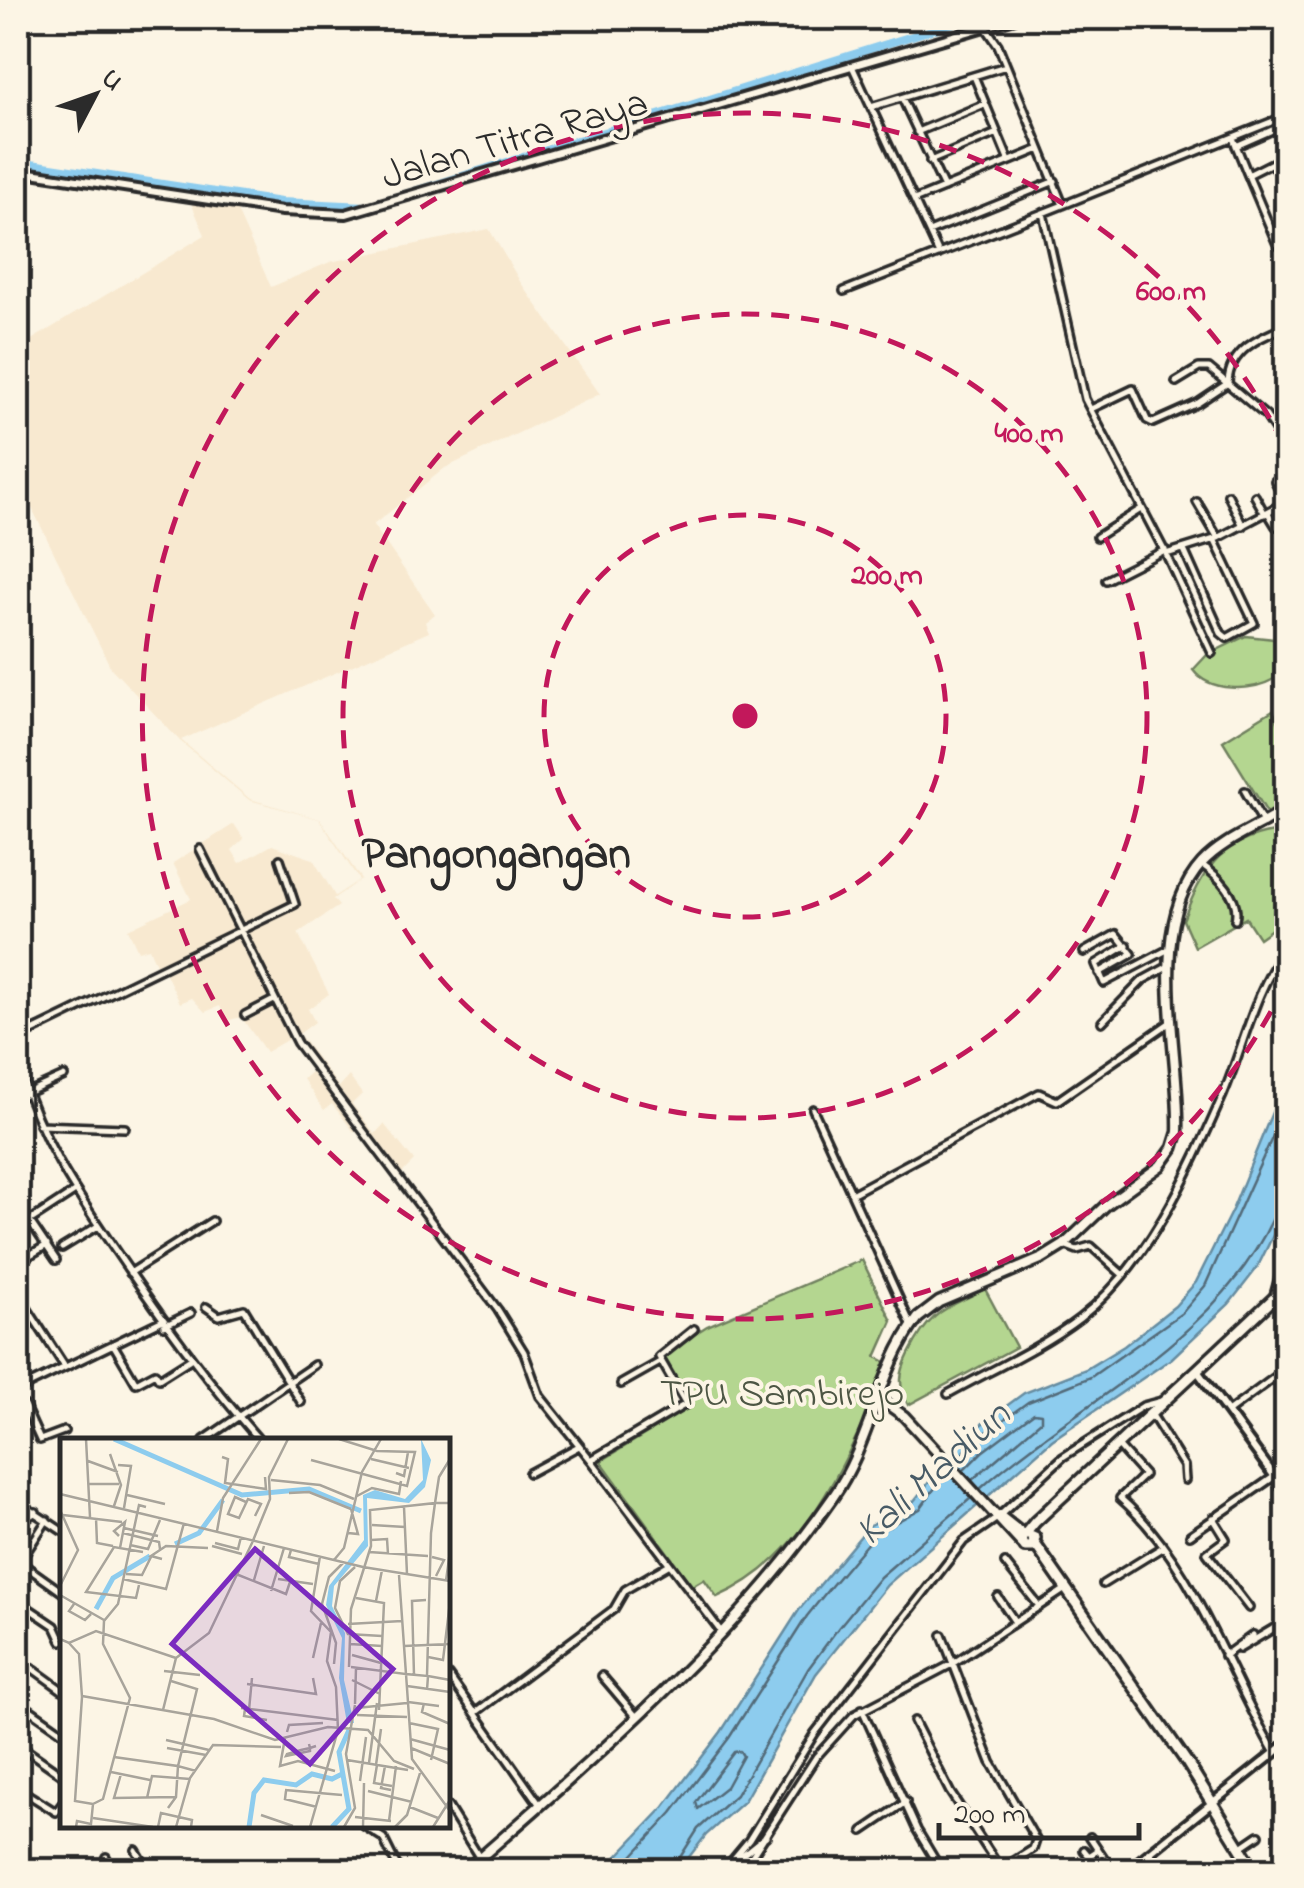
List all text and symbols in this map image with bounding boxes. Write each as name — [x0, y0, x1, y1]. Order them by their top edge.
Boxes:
north arrow — [45, 45, 145, 145]
text: U — [90, 61, 133, 101]
street label: Jalan Titra Raya — [375, 75, 655, 207]
text: 600 m — [1136, 271, 1206, 315]
text: 400 m — [994, 413, 1064, 457]
text: 200 m — [850, 555, 923, 599]
centre of rings — [727, 698, 763, 734]
district label: Pangongangan — [361, 823, 631, 891]
park label: TPU Sambirejo — [660, 1366, 904, 1425]
water label: Kali Madiun — [842, 1387, 1027, 1561]
inset map — [60, 1438, 450, 1828]
scale bar — [939, 1778, 1139, 1840]
text: 200 m — [954, 1794, 1026, 1838]

